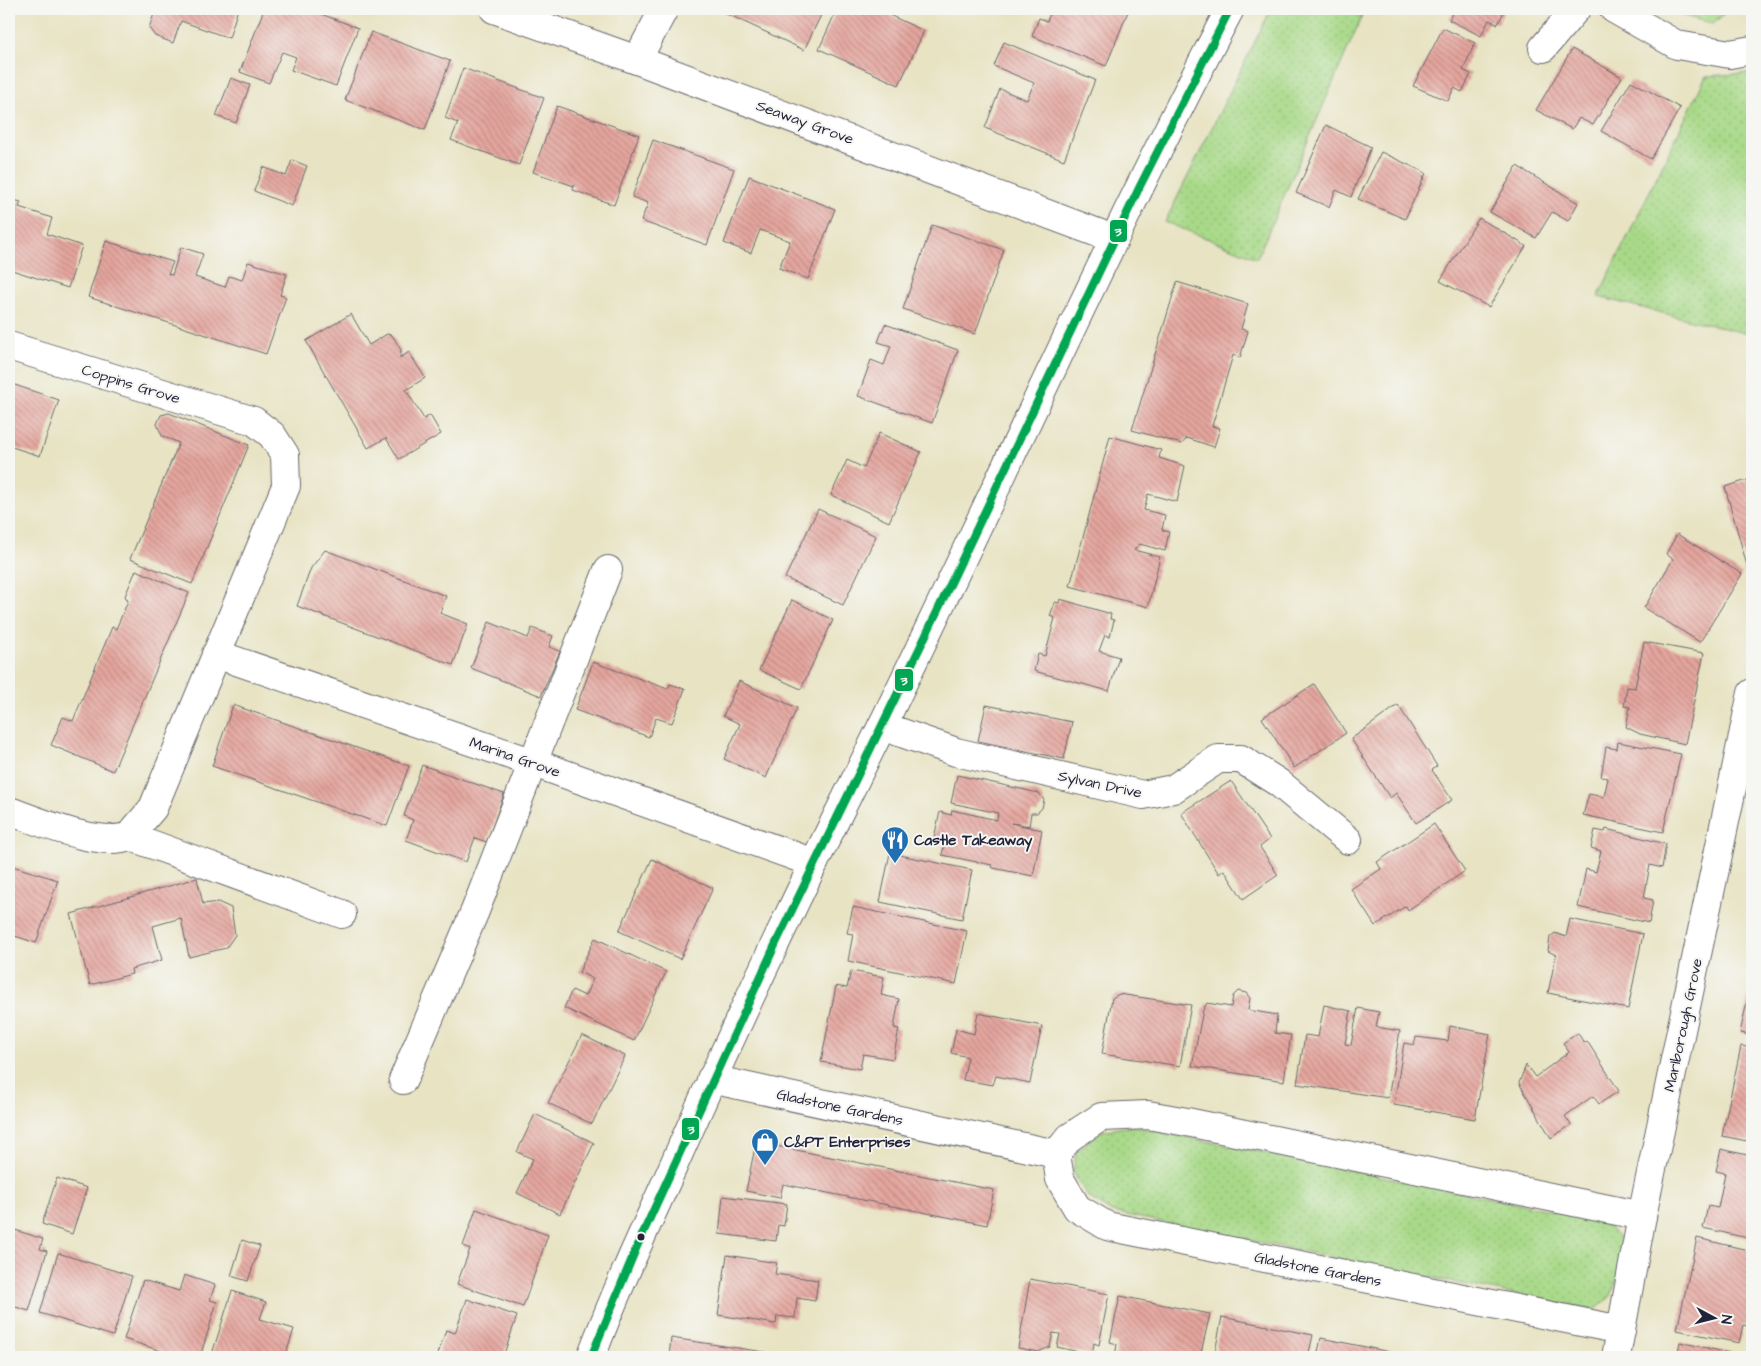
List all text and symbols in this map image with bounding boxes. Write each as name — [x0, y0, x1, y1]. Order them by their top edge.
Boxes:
street label: Seaway Grove — [753, 95, 857, 151]
line badge: 3 — [1109, 219, 1128, 243]
text: 3 — [1113, 222, 1122, 242]
street label: Coppins Grove — [79, 360, 183, 409]
line badge: 3 — [894, 668, 914, 692]
text: 3 — [899, 671, 908, 691]
street label: Marina Grove — [467, 732, 563, 783]
street label: Sylvan Drive — [1056, 765, 1144, 805]
restaurant icon: Castle Takeaway — [880, 825, 910, 864]
place label: Castle Takeaway — [914, 830, 1033, 852]
street label: Marlborough Grove — [1659, 956, 1709, 1094]
street label: Gladstone Gardens — [775, 1084, 906, 1131]
line badge: 3 — [681, 1117, 700, 1141]
text: 3 — [686, 1120, 695, 1140]
shop icon: C&PT Enterprises — [750, 1127, 780, 1166]
place label: C&PT Enterprises — [784, 1132, 911, 1153]
unlabelled marker — [636, 1232, 646, 1242]
street label: Gladstone Gardens — [1253, 1247, 1384, 1292]
north arrow — [1688, 1294, 1738, 1344]
text: N — [1715, 1314, 1736, 1325]

